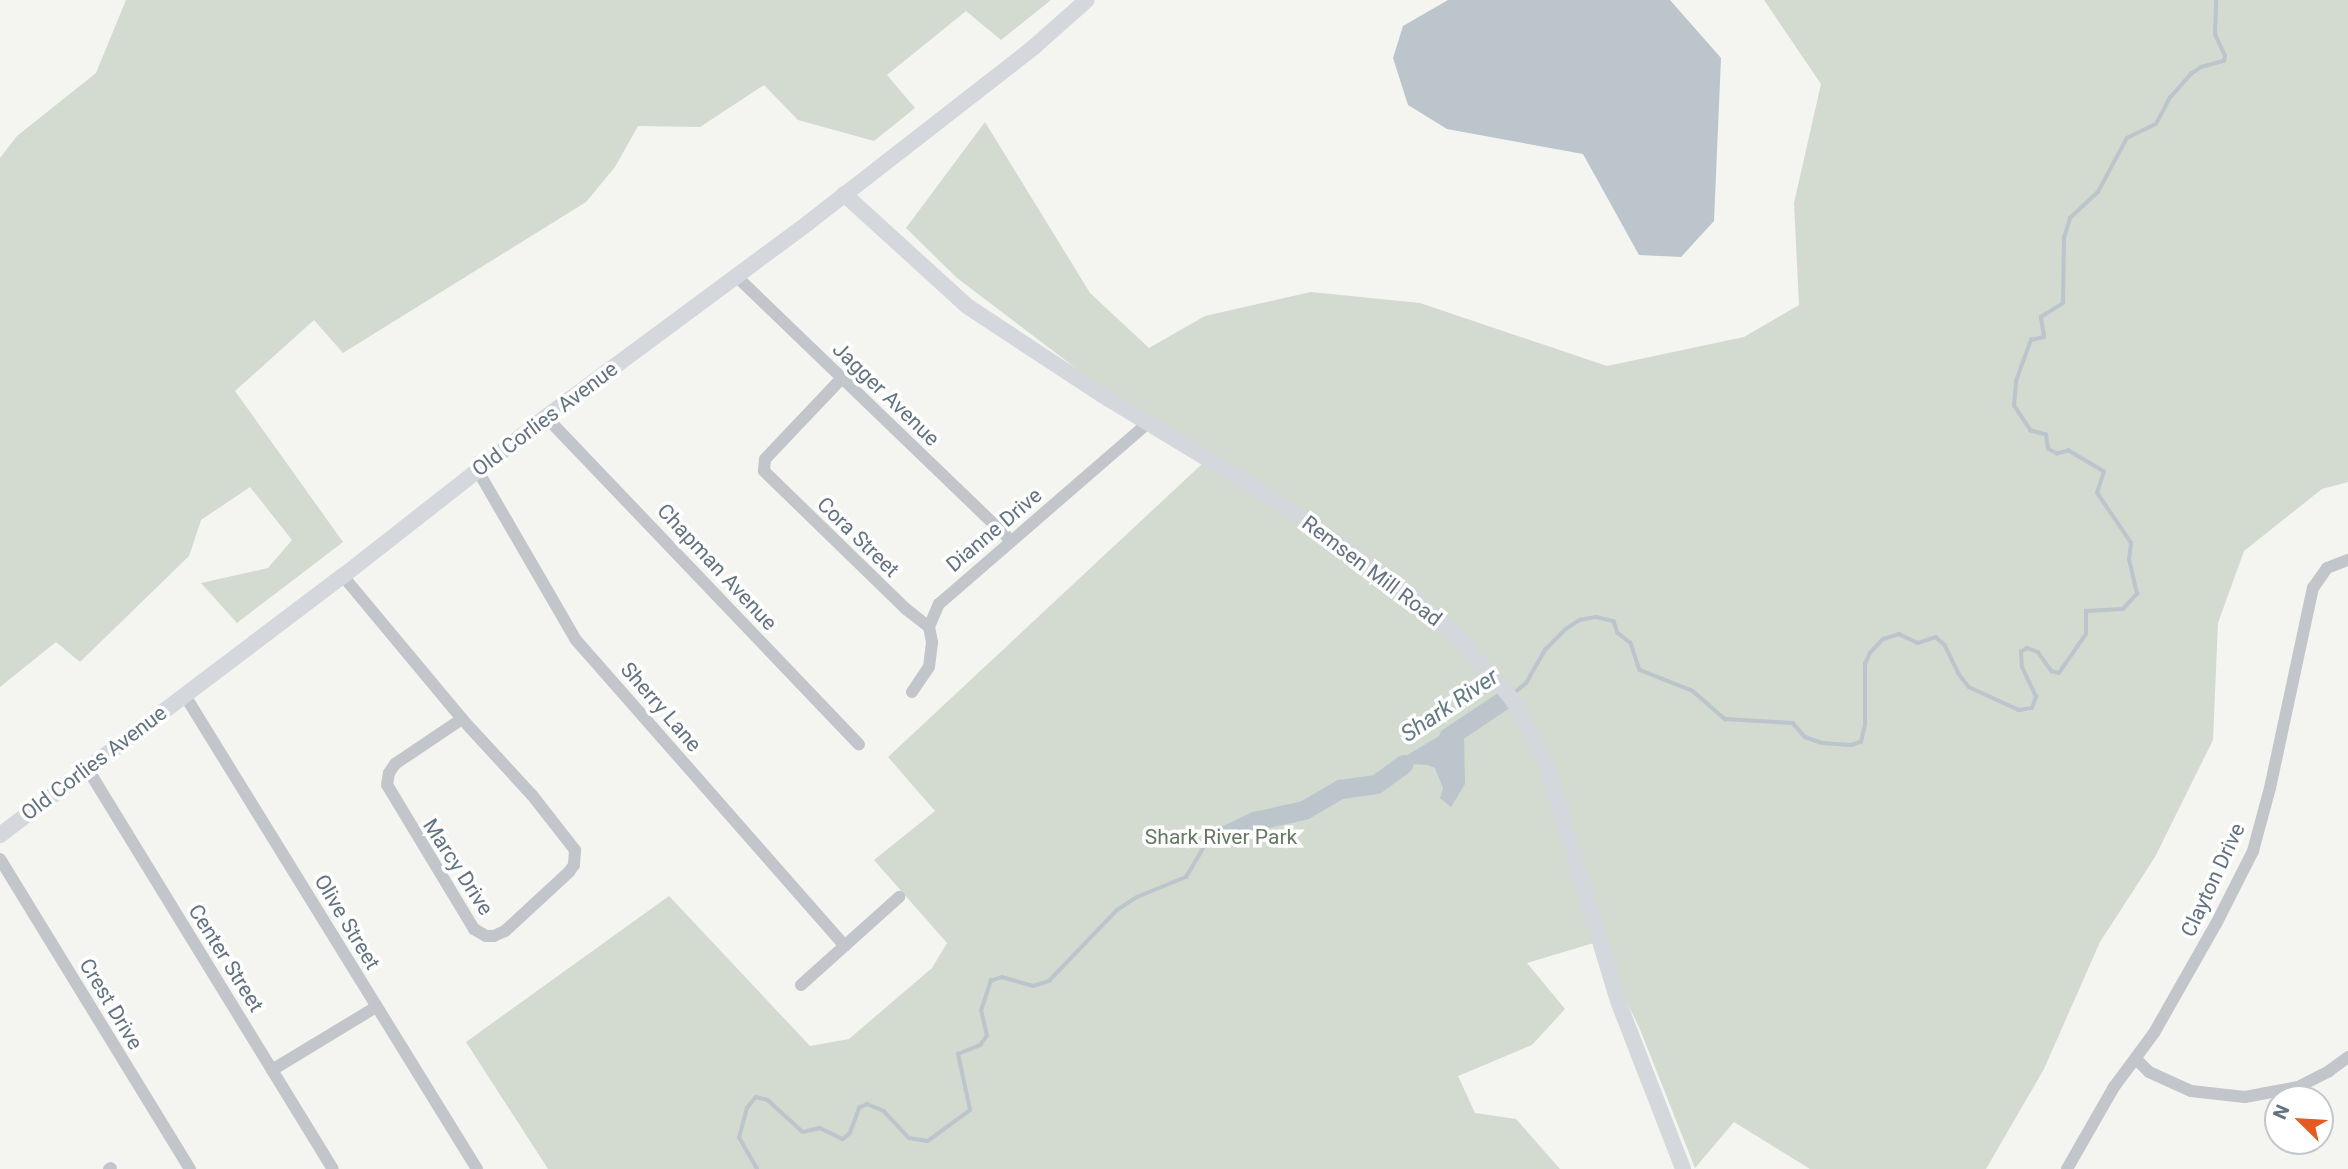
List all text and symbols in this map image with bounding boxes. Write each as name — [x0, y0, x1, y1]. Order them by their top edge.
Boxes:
street label: Jagger Avenue — [827, 337, 945, 451]
street label: Old Corlies Avenue — [467, 356, 623, 482]
street label: Dianne Drive — [941, 483, 1047, 577]
street label: Cora Street — [812, 492, 904, 582]
street label: Chapman Avenue — [652, 499, 782, 635]
street label: Remsen Mill Road — [1297, 510, 1447, 632]
street label: Sherry Lane — [615, 657, 707, 757]
water label: Shark River — [1396, 663, 1504, 749]
street label: Old Corlies Avenue — [16, 700, 172, 826]
street label: Marcy Drive — [417, 814, 499, 920]
street label: Clayton Drive — [2176, 819, 2250, 941]
park label: Shark River Park — [1145, 824, 1297, 850]
street label: Olive Street — [309, 870, 385, 974]
street label: Center Street — [183, 900, 269, 1016]
street label: Crest Drive — [74, 954, 148, 1054]
north arrow — [2264, 1085, 2334, 1155]
text: N — [2268, 1101, 2294, 1123]

